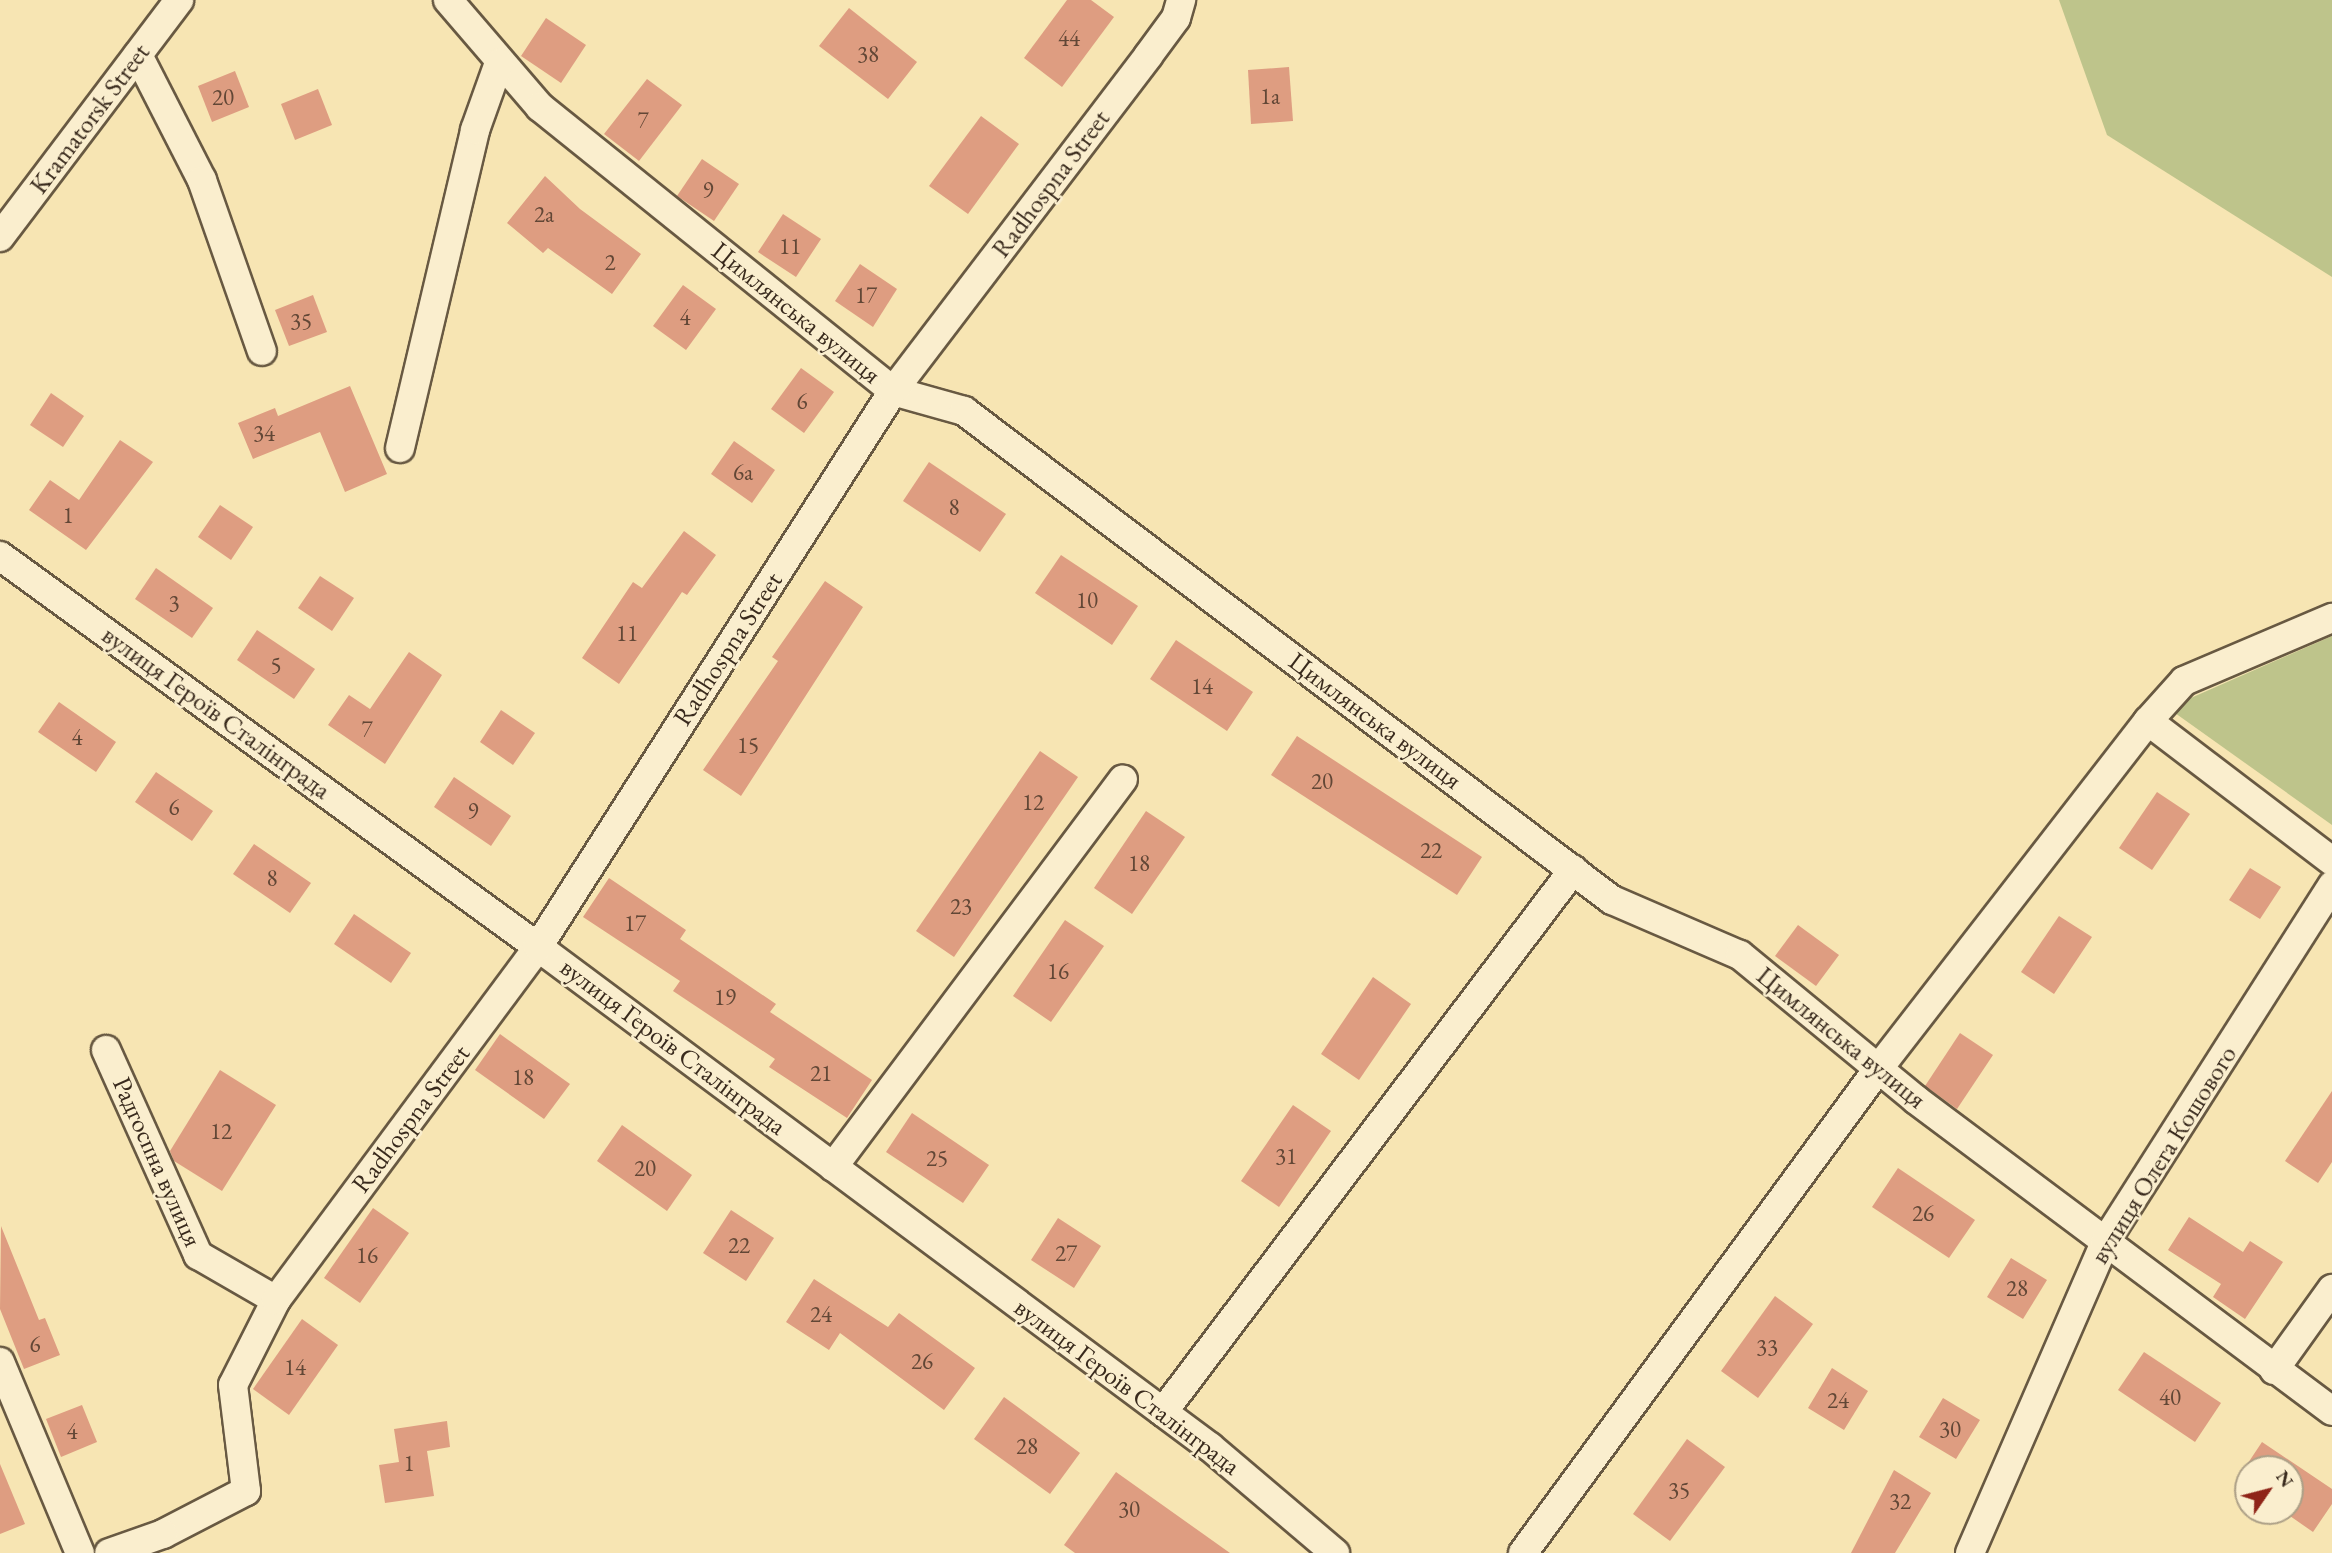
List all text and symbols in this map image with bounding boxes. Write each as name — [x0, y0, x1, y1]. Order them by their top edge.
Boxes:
house number: 44 — [1058, 24, 1080, 52]
street label: Kramatorsk Street — [23, 38, 157, 200]
house number: 38 — [857, 40, 879, 68]
house number: 1а — [1260, 82, 1280, 110]
house number: 20 — [212, 83, 234, 111]
street label: Radhospna Street — [985, 104, 1117, 264]
house number: 7 — [637, 106, 649, 134]
house number: 9 — [702, 176, 714, 204]
house number: 2а — [534, 200, 554, 228]
house number: 11 — [779, 232, 801, 260]
street label: Цимлянська вулиця — [705, 235, 887, 391]
house number: 2 — [604, 248, 616, 276]
house number: 17 — [855, 281, 877, 309]
house number: 4 — [679, 303, 691, 331]
house number: 35 — [290, 307, 312, 335]
house number: 6 — [796, 387, 808, 415]
house number: 34 — [253, 419, 275, 447]
house number: 6а — [733, 458, 753, 486]
house number: 8 — [948, 493, 960, 521]
house number: 1 — [62, 501, 74, 529]
street label: Radhospna Street — [667, 566, 789, 732]
house number: 10 — [1076, 586, 1098, 614]
house number: 3 — [168, 589, 180, 617]
house number: 11 — [616, 619, 638, 647]
street label: вулиця Героїв Сталінграда — [96, 620, 336, 806]
street label: Цимлянська вулиця — [1282, 646, 1468, 796]
house number: 5 — [270, 651, 282, 679]
house number: 14 — [1191, 672, 1213, 700]
house number: 7 — [361, 715, 373, 743]
house number: 4 — [71, 723, 83, 751]
house number: 15 — [737, 731, 759, 759]
house number: 20 — [1311, 767, 1333, 795]
house number: 12 — [1022, 788, 1044, 816]
house number: 6 — [168, 793, 180, 821]
house number: 9 — [467, 797, 479, 825]
house number: 22 — [1420, 836, 1442, 864]
house number: 18 — [1128, 849, 1150, 877]
house number: 8 — [266, 864, 278, 892]
house number: 23 — [950, 892, 972, 920]
house number: 17 — [624, 909, 646, 937]
street label: вулиця Героїв Сталінграда — [554, 952, 792, 1142]
house number: 16 — [1047, 957, 1069, 985]
street label: Цимлянська вулиця — [1750, 960, 1932, 1116]
house number: 19 — [714, 983, 736, 1011]
street label: Radhospna Street — [345, 1039, 477, 1199]
street label: вулиця Олега Кошового — [2084, 1040, 2244, 1270]
house number: 21 — [810, 1059, 832, 1087]
house number: 18 — [512, 1063, 534, 1091]
street label: Радгоспна вулиця — [106, 1072, 208, 1252]
house number: 12 — [210, 1117, 232, 1145]
house number: 31 — [1275, 1142, 1297, 1170]
house number: 25 — [926, 1144, 948, 1172]
house number: 20 — [634, 1154, 656, 1182]
house number: 26 — [1912, 1199, 1934, 1227]
house number: 22 — [728, 1231, 750, 1259]
house number: 27 — [1055, 1239, 1077, 1267]
house number: 16 — [356, 1241, 378, 1269]
house number: 28 — [2006, 1274, 2028, 1302]
street label: вулиця Героїв Сталінграда — [1008, 1292, 1246, 1482]
house number: 24 — [810, 1300, 832, 1328]
house number: 6 — [29, 1330, 41, 1358]
house number: 33 — [1756, 1333, 1778, 1361]
house number: 26 — [911, 1347, 933, 1375]
house number: 14 — [284, 1353, 306, 1381]
house number: 40 — [2159, 1383, 2181, 1411]
house number: 24 — [1827, 1386, 1849, 1414]
house number: 30 — [1939, 1415, 1961, 1443]
house number: 4 — [66, 1417, 78, 1445]
house number: 28 — [1016, 1432, 1038, 1460]
house number: 1 — [403, 1449, 415, 1477]
north arrow — [2234, 1455, 2304, 1525]
text: N — [2270, 1465, 2300, 1492]
house number: 35 — [1668, 1476, 1690, 1504]
house number: 32 — [1889, 1487, 1911, 1515]
house number: 30 — [1118, 1495, 1140, 1523]

